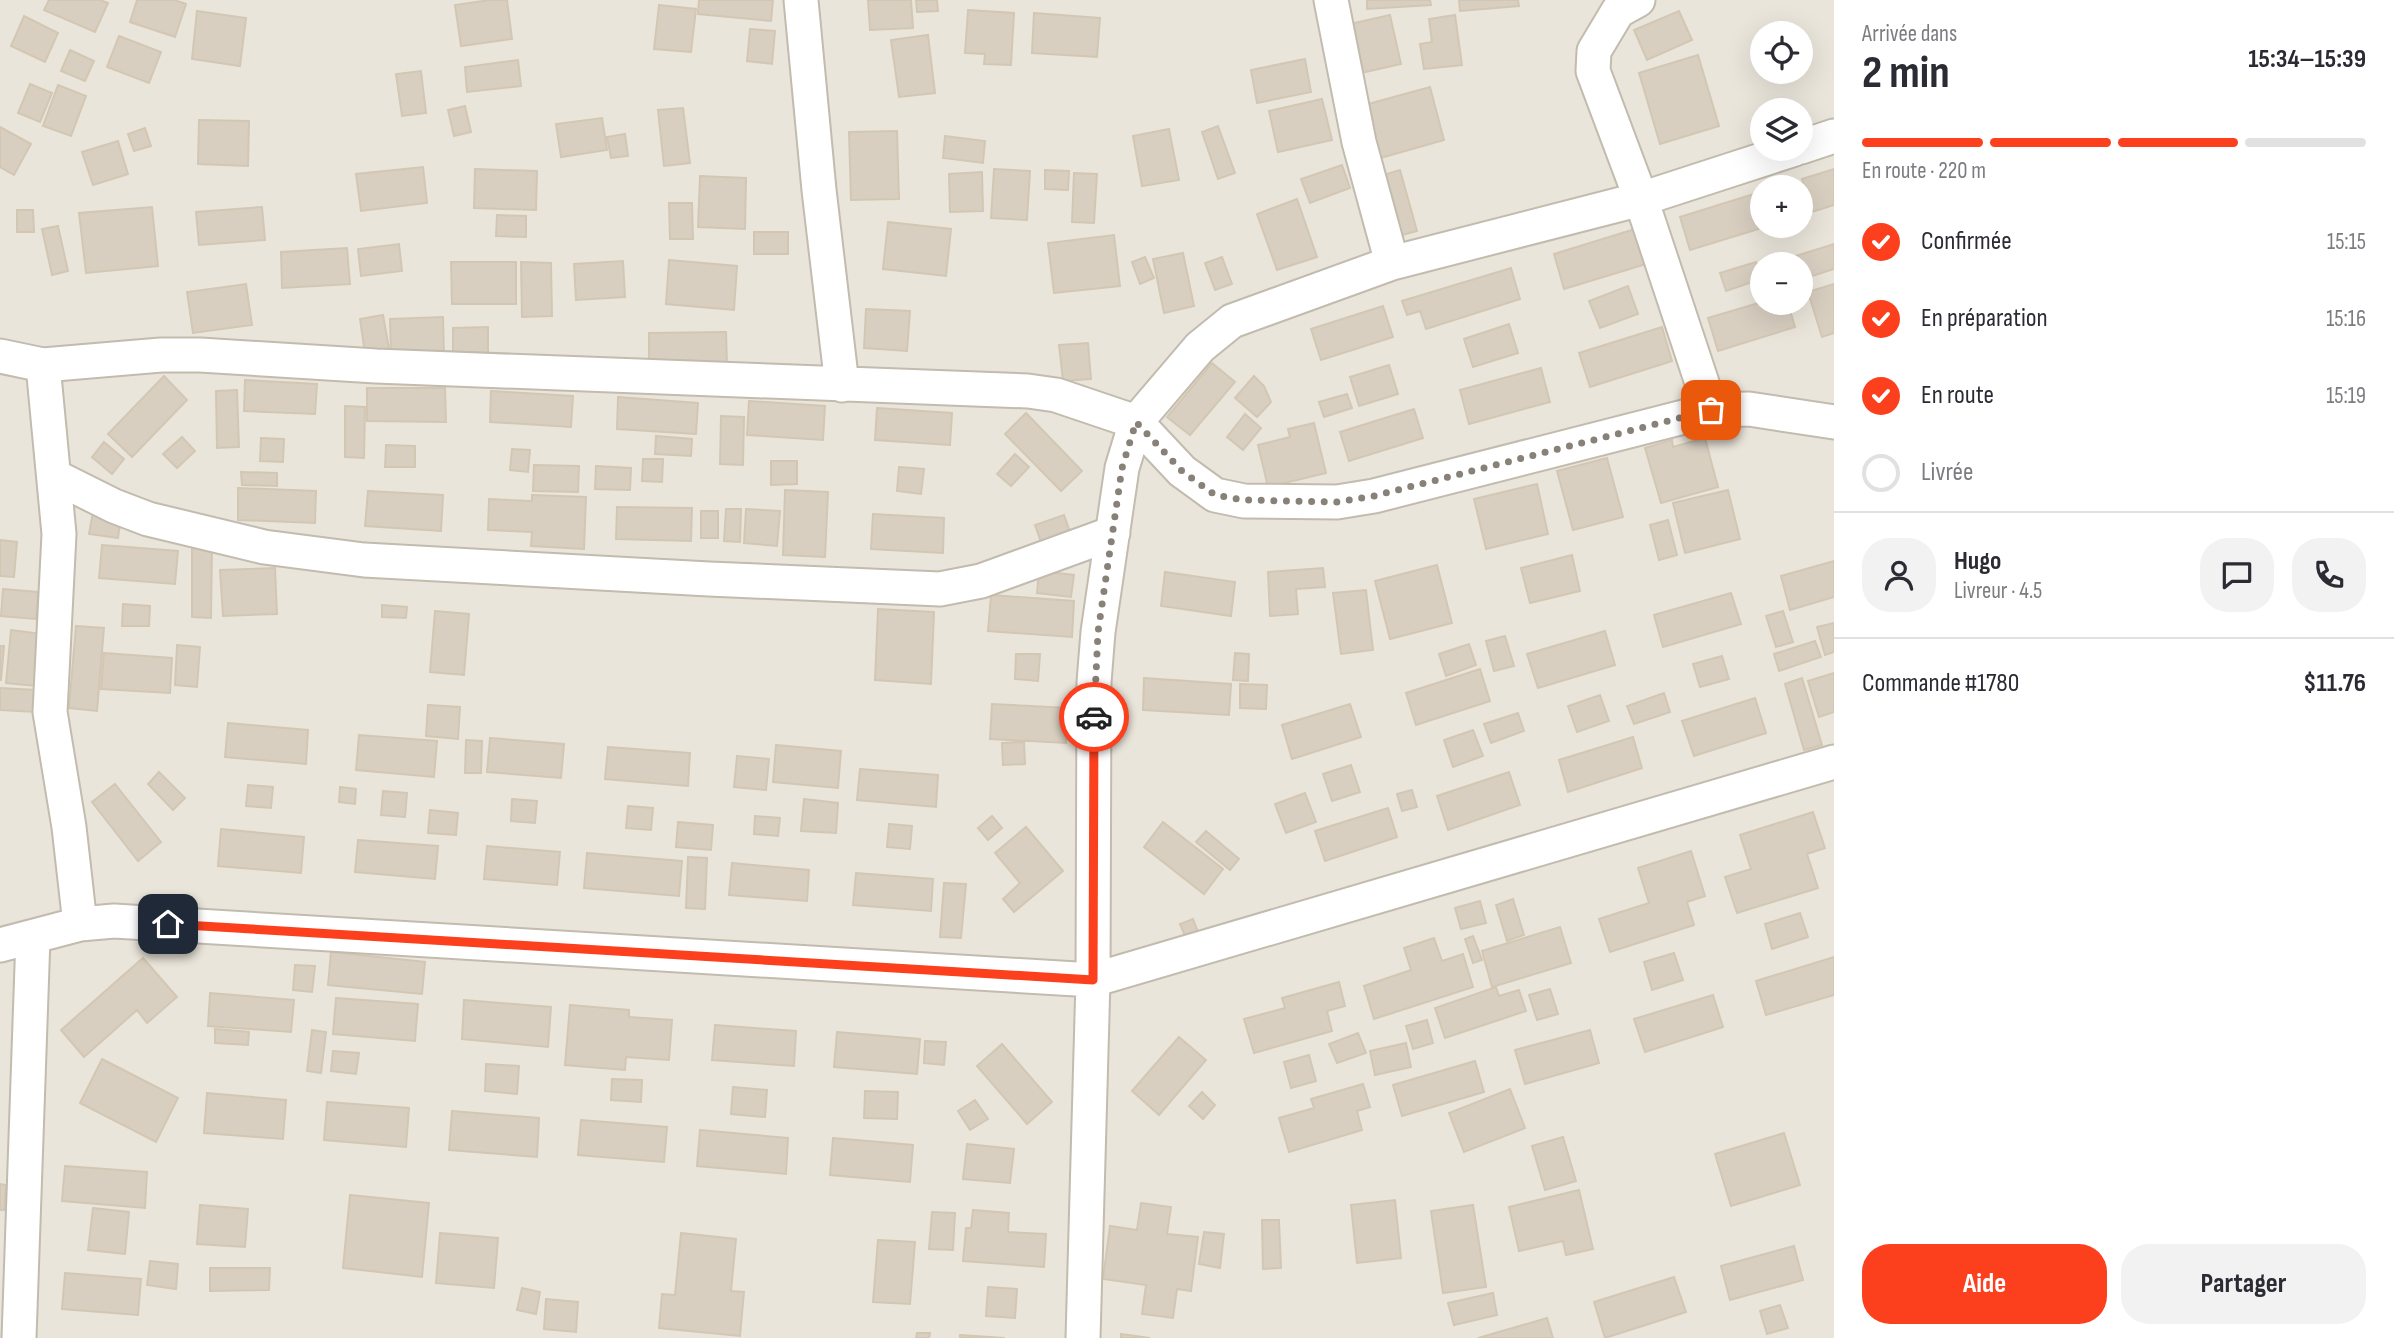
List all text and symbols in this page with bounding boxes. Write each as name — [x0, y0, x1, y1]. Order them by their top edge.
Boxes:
text: Arrivée dans — [1862, 20, 1957, 48]
map controls — [1750, 21, 1813, 315]
button: locate — [1750, 21, 1813, 84]
text: 15:34–15:39 — [2248, 44, 2366, 75]
text: 2 min — [1862, 46, 1950, 101]
button: layers — [1750, 98, 1813, 161]
text: En route · 220 m — [1862, 157, 1986, 185]
button: + — [1750, 175, 1813, 238]
icon: check — [1862, 223, 1900, 261]
text: Confirmée — [1921, 226, 2012, 257]
text: 15:15 — [2327, 228, 2366, 256]
button: − — [1750, 252, 1813, 315]
icon: check — [1862, 300, 1900, 338]
text: En préparation — [1921, 303, 2048, 334]
text: 15:16 — [2326, 305, 2366, 333]
icon: check — [1862, 377, 1900, 415]
pin — [1681, 380, 1741, 440]
text: En route — [1921, 380, 1994, 411]
text: 15:19 — [2326, 382, 2366, 410]
icon: bag — [1692, 391, 1730, 429]
text: Livrée — [1921, 457, 1973, 488]
button: person — [1862, 538, 1936, 612]
button: chat — [2200, 538, 2274, 612]
button: phone — [2292, 538, 2366, 612]
text: Hugo — [1954, 546, 2001, 577]
text: Livreur · 4.5 — [1954, 577, 2042, 605]
text: Commande #1780 — [1862, 668, 2019, 699]
text: $11.76 — [2303, 668, 2366, 699]
courier — [1059, 682, 1129, 752]
icon: car — [1075, 698, 1113, 736]
pin — [138, 894, 198, 954]
icon: home — [149, 905, 187, 943]
button: Aide — [1862, 1244, 2107, 1324]
button: Partager — [2121, 1244, 2366, 1324]

